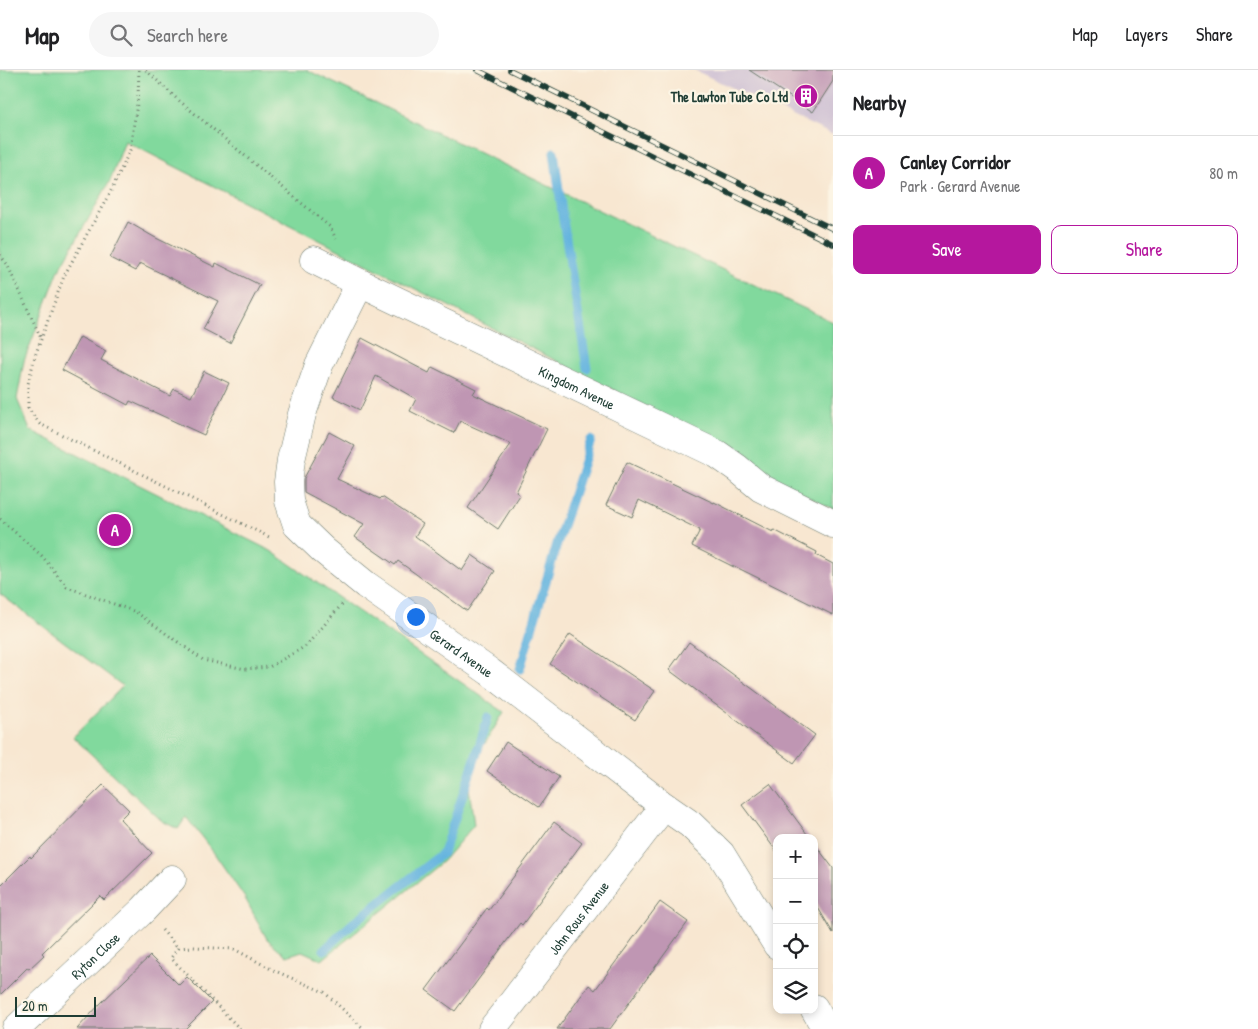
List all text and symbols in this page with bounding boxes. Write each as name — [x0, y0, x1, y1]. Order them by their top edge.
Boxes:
search box — [89, 12, 439, 57]
text: Map — [25, 19, 59, 51]
icon: search — [107, 21, 135, 49]
text: Search here — [147, 22, 228, 48]
text: Map — [1072, 22, 1098, 47]
text: Layers — [1126, 22, 1168, 47]
text: Share — [1196, 22, 1233, 47]
building icon: The Lawton Tube Co Ltd — [793, 83, 819, 109]
place label: The Lawton Tube Co Ltd — [670, 87, 789, 106]
text: Nearby — [853, 88, 906, 117]
text: Canley Corridor — [900, 149, 1011, 175]
text: A — [865, 162, 873, 184]
text: 80 m — [1209, 162, 1238, 184]
text: Park · Gerard Avenue — [900, 175, 1020, 197]
button: Save — [853, 225, 1041, 274]
button: Share — [1051, 225, 1238, 274]
street label: Kingdom Avenue — [536, 361, 619, 413]
pin: A — [99, 511, 131, 549]
your location — [403, 604, 429, 630]
street label: Gerard Avenue — [427, 624, 497, 681]
map controls — [773, 834, 818, 1014]
button: + — [773, 834, 818, 879]
street label: John Rous Avenue — [544, 876, 613, 958]
button: − — [773, 879, 818, 924]
button: locate — [773, 924, 818, 969]
street label: Ryton Close — [66, 927, 124, 983]
button: layers — [773, 969, 818, 1014]
scale bar — [15, 994, 96, 1017]
text: 20 m — [22, 996, 48, 1015]

